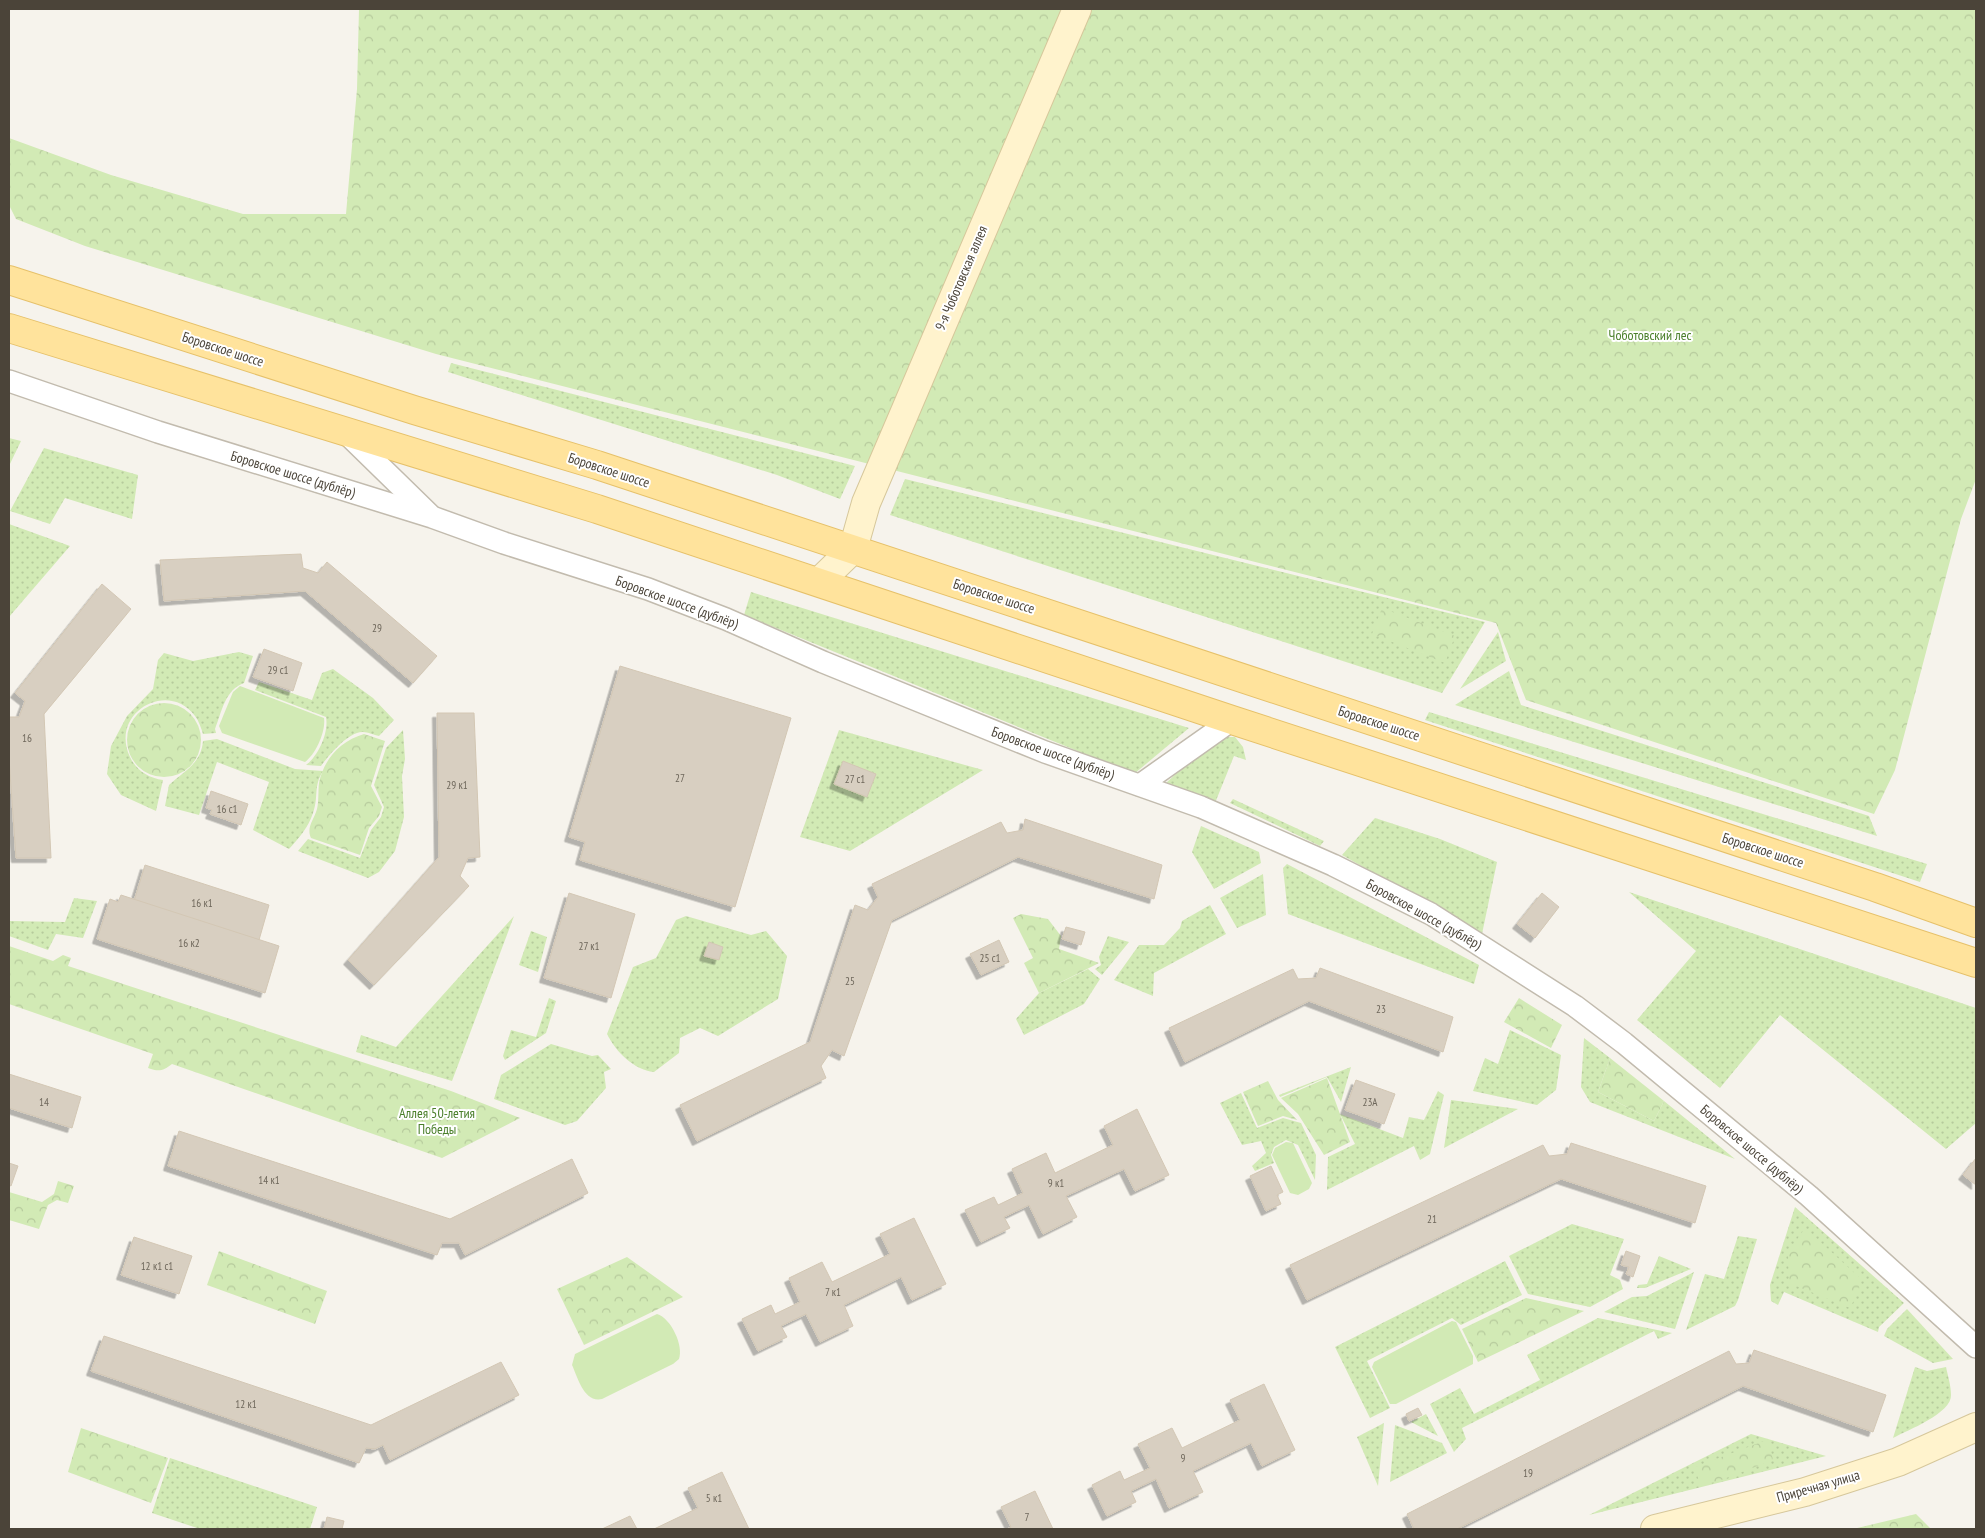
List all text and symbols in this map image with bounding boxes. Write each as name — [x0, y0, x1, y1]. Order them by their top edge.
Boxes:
street label: 9-я Чоботовская аллея — [931, 223, 991, 333]
park label: Чоботовский лес — [1609, 326, 1691, 344]
street label: Боровское шоссе — [180, 327, 266, 371]
street label: Боровское шоссе (дублёр) — [229, 446, 358, 502]
street label: Боровское шоссе — [566, 448, 652, 492]
street label: Боровское шоссе (дублёр) — [613, 571, 742, 633]
street label: Боровское шоссе — [951, 574, 1037, 618]
house number: 29 — [372, 621, 382, 635]
house number: 29 с1 — [267, 663, 289, 677]
street label: Боровское шоссе — [1336, 701, 1422, 745]
street label: Боровское шоссе (дублёр) — [989, 722, 1118, 784]
house number: 16 — [22, 731, 32, 745]
house number: 27 — [675, 771, 685, 785]
house number: 27 с1 — [845, 772, 865, 786]
house number: 29 к1 — [446, 778, 468, 792]
house number: 16 с1 — [216, 802, 238, 816]
street label: Боровское шоссе — [1720, 828, 1806, 872]
street label: Боровское шоссе (дублёр) — [1363, 875, 1486, 954]
house number: 16 к1 — [191, 896, 213, 910]
house number: 16 к2 — [178, 936, 200, 950]
house number: 27 к1 — [579, 939, 600, 953]
house number: 25 с1 — [979, 951, 1001, 965]
house number: 25 — [845, 974, 855, 988]
house number: 23 — [1376, 1002, 1386, 1016]
house number: 14 — [39, 1095, 49, 1109]
house number: 23А — [1362, 1095, 1378, 1109]
street label: Боровское шоссе (дублёр) — [1697, 1101, 1808, 1198]
park label: Аллея 50-летия Победы — [399, 1104, 475, 1138]
house number: 14 к1 — [258, 1173, 280, 1187]
house number: 9 к1 — [1048, 1176, 1064, 1190]
house number: 21 — [1427, 1212, 1437, 1226]
house number: 12 к1 с1 — [141, 1259, 173, 1273]
house number: 7 к1 — [825, 1285, 841, 1299]
house number: 12 к1 — [235, 1397, 257, 1411]
house number: 9 — [1181, 1451, 1186, 1465]
house number: 19 — [1523, 1466, 1533, 1480]
street label: Приречная улица — [1774, 1466, 1862, 1506]
house number: 5 к1 — [706, 1491, 722, 1505]
house number: 7 — [1025, 1510, 1030, 1524]

